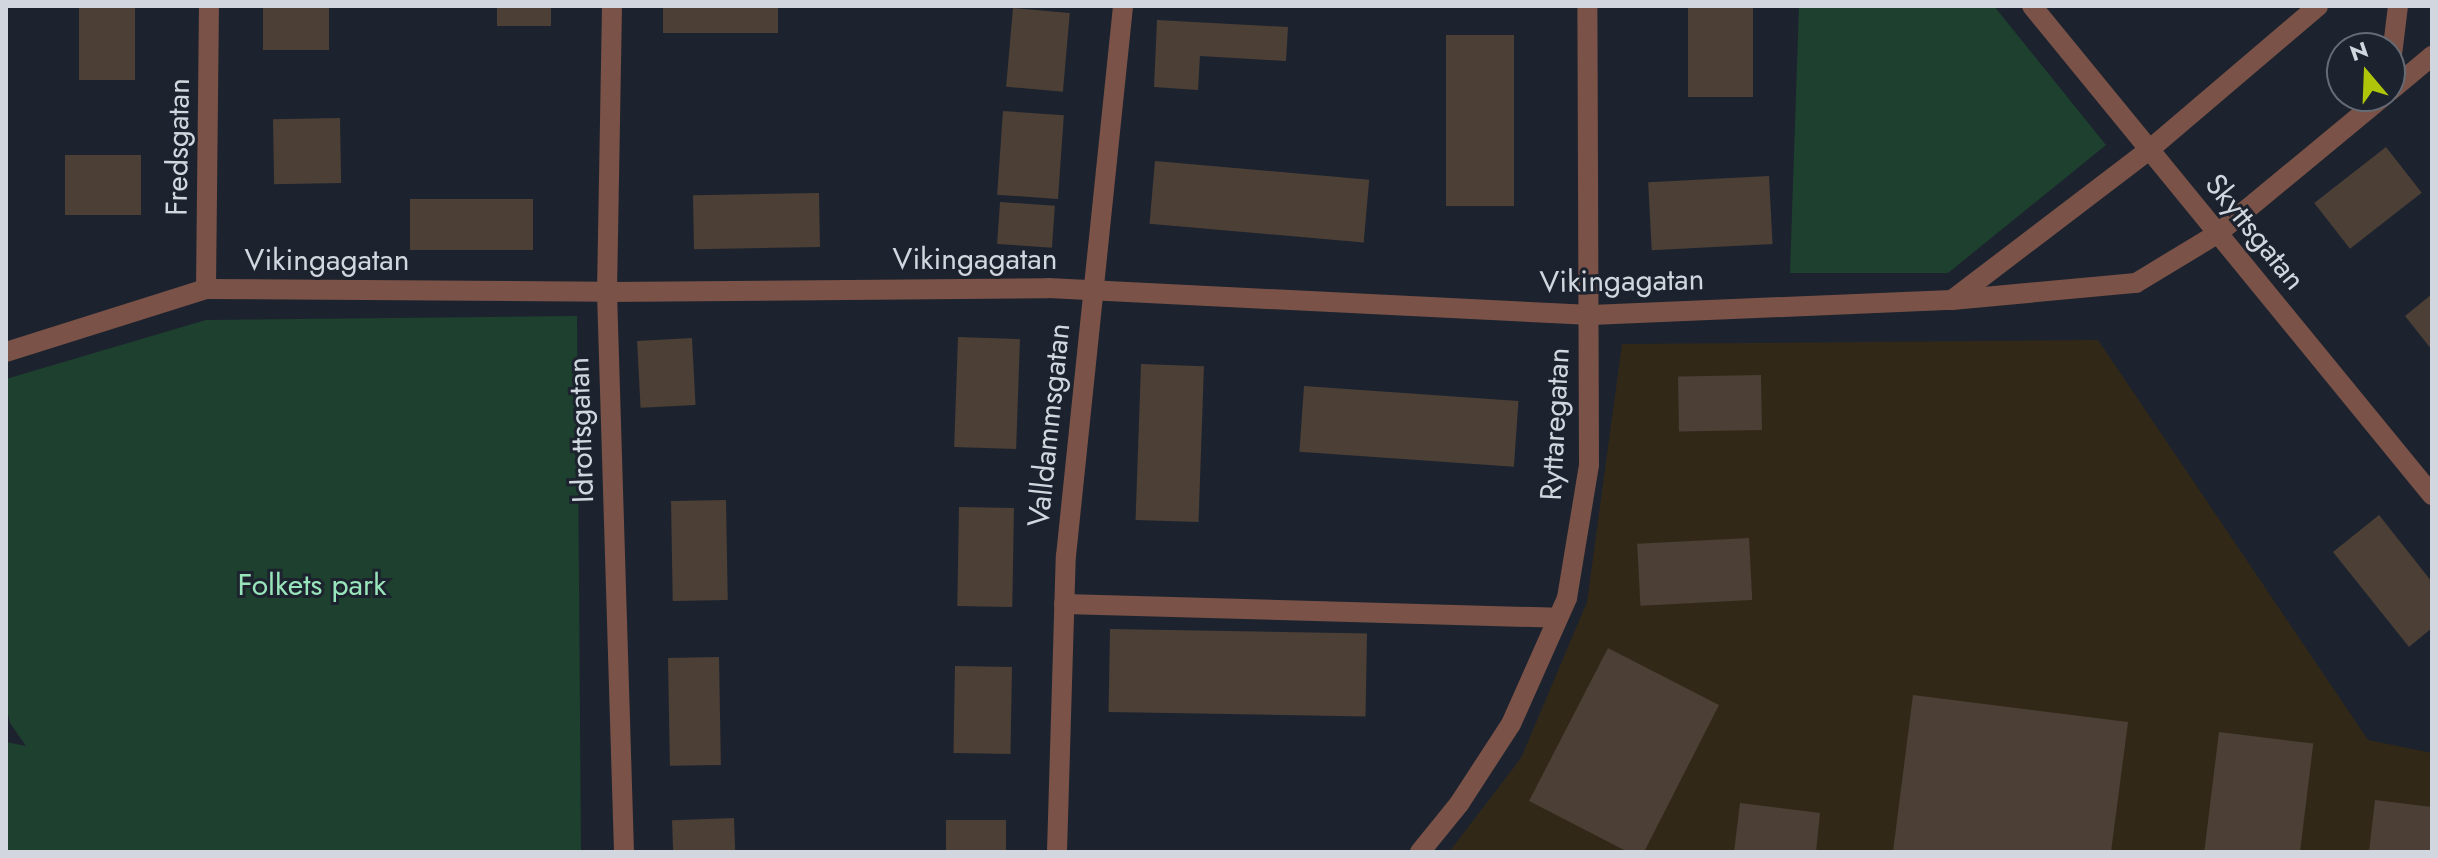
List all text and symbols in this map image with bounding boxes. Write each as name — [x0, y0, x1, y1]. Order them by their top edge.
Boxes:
north arrow — [2326, 32, 2406, 112]
text: N — [2345, 33, 2372, 69]
street label: Fredsgatan — [159, 78, 197, 216]
street label: Skyttsgatan — [2197, 167, 2313, 297]
street label: Vikingagatan — [893, 241, 1057, 277]
street label: Vikingagatan — [245, 242, 409, 278]
street label: Vikingagatan — [1539, 262, 1705, 300]
street label: Valldammsgatan — [1020, 321, 1078, 529]
street label: Ryttaregatan — [1533, 347, 1577, 501]
street label: Idrottsgatan — [560, 356, 602, 504]
park label: Folkets park — [238, 567, 386, 603]

